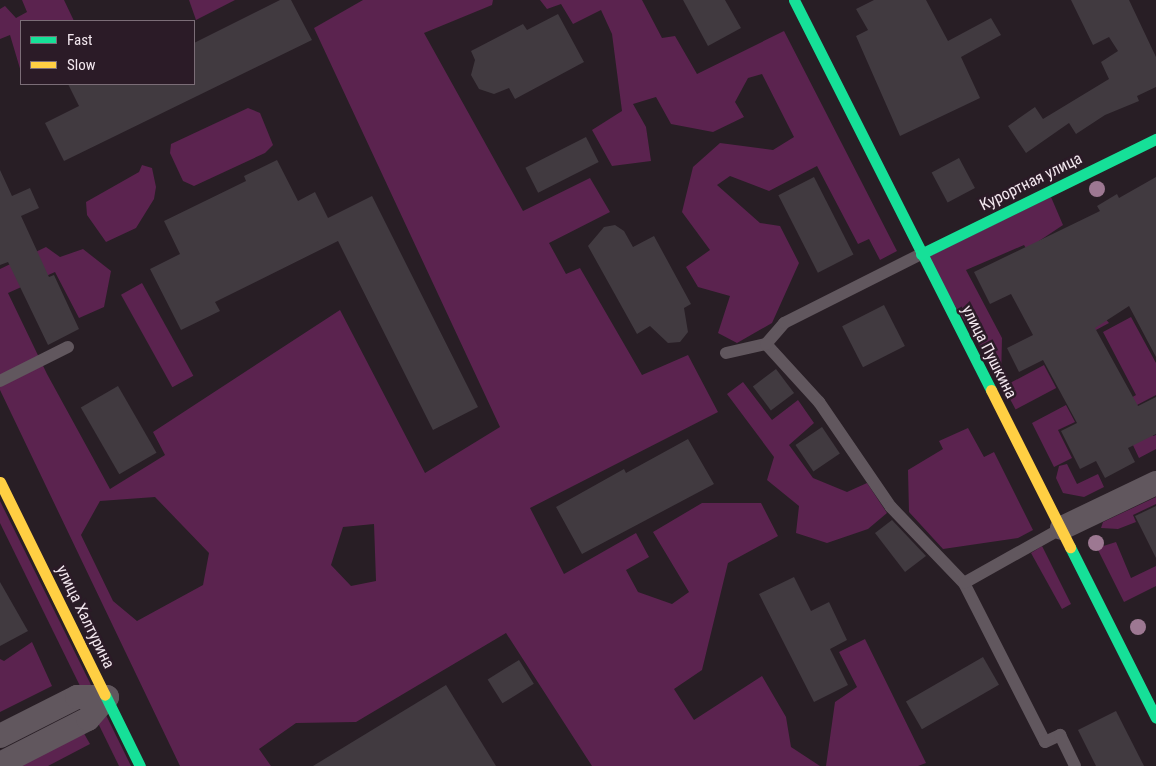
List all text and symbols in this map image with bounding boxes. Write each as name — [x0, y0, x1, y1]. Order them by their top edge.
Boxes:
legend — [20, 20, 195, 85]
text: Fast — [67, 31, 92, 49]
text: Slow — [67, 56, 96, 74]
street label: Курортная улица — [977, 149, 1085, 215]
street label: улица Пушкина — [957, 302, 1021, 402]
street label: улица Халтурина — [52, 562, 118, 672]

